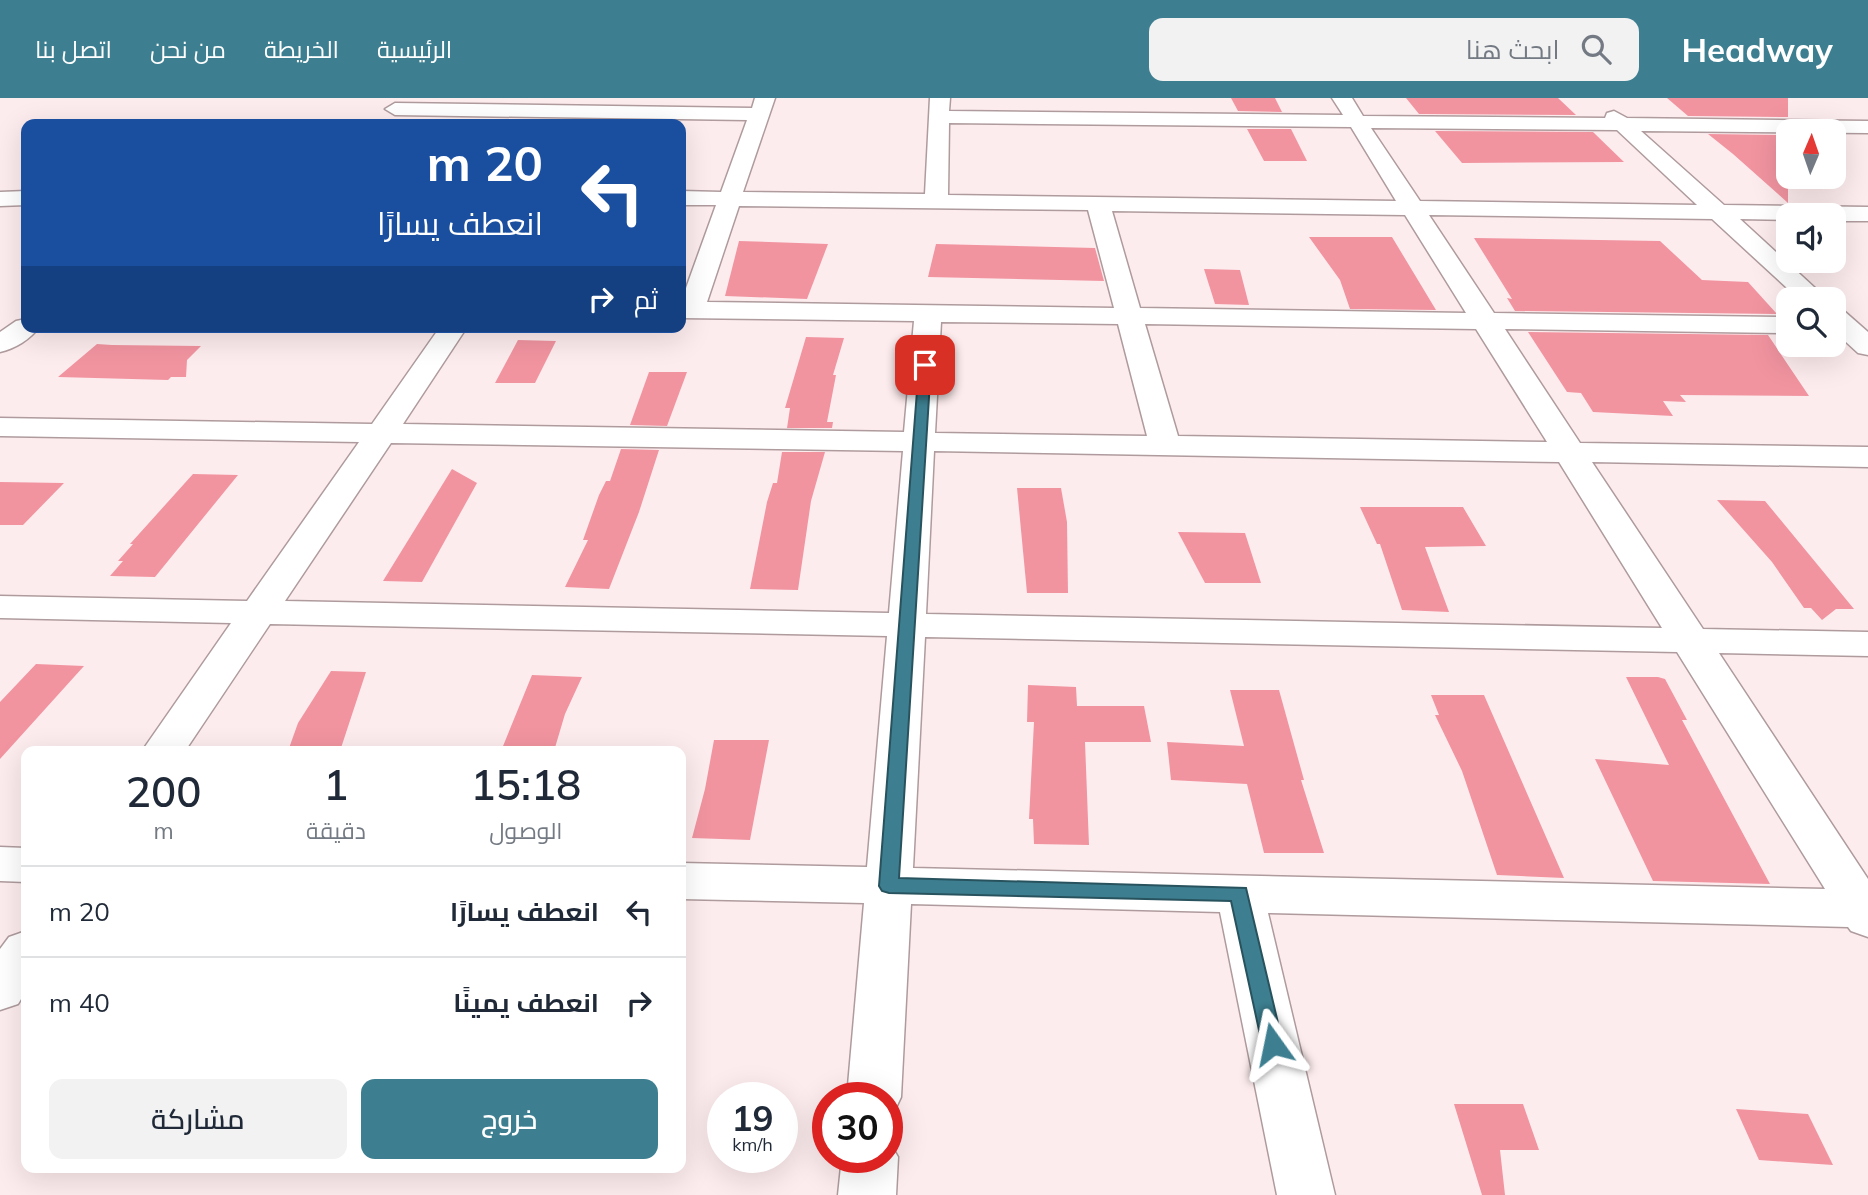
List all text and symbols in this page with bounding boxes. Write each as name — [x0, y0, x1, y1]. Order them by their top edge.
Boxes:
search box — [1149, 18, 1639, 81]
text: Headway — [1681, 29, 1833, 70]
icon: search — [1577, 30, 1615, 68]
text: ابحث هنا — [1466, 33, 1559, 66]
text: اتصل بنا — [35, 34, 112, 64]
text: من نحن — [150, 34, 226, 64]
text: الخريطة — [264, 34, 339, 64]
text: الرئيسية — [377, 34, 452, 64]
north arrow — [1776, 119, 1846, 189]
map controls — [1776, 119, 1846, 357]
text: 20 m — [427, 132, 543, 193]
icon: left — [567, 147, 658, 238]
text: انعطف يسارًا — [377, 203, 543, 243]
button: sound — [1776, 203, 1846, 273]
icon: right — [582, 280, 620, 318]
text: ثم — [634, 283, 658, 316]
button: search — [1776, 287, 1846, 357]
pin — [895, 335, 955, 395]
icon: arrive — [906, 346, 944, 384]
text: 1 — [323, 758, 349, 811]
text: 15:18 — [471, 758, 581, 811]
text: 200 — [126, 765, 201, 818]
text: m — [153, 816, 174, 845]
text: دقيقة — [306, 816, 366, 845]
text: الوصول — [489, 816, 563, 845]
icon: left — [620, 893, 658, 931]
text: 20 m — [49, 895, 110, 928]
text: انعطف يسارًا — [450, 895, 599, 928]
icon: right — [620, 984, 658, 1022]
text: 40 m — [49, 986, 110, 1019]
text: انعطف يمينًا — [453, 986, 599, 1019]
position arrow — [1236, 1007, 1310, 1081]
button: مشاركة — [49, 1079, 347, 1159]
button: خروج — [361, 1079, 658, 1159]
speed limit sign: 30 — [812, 1082, 903, 1173]
text: 19 — [731, 1096, 774, 1140]
text: km/h — [732, 1133, 773, 1156]

